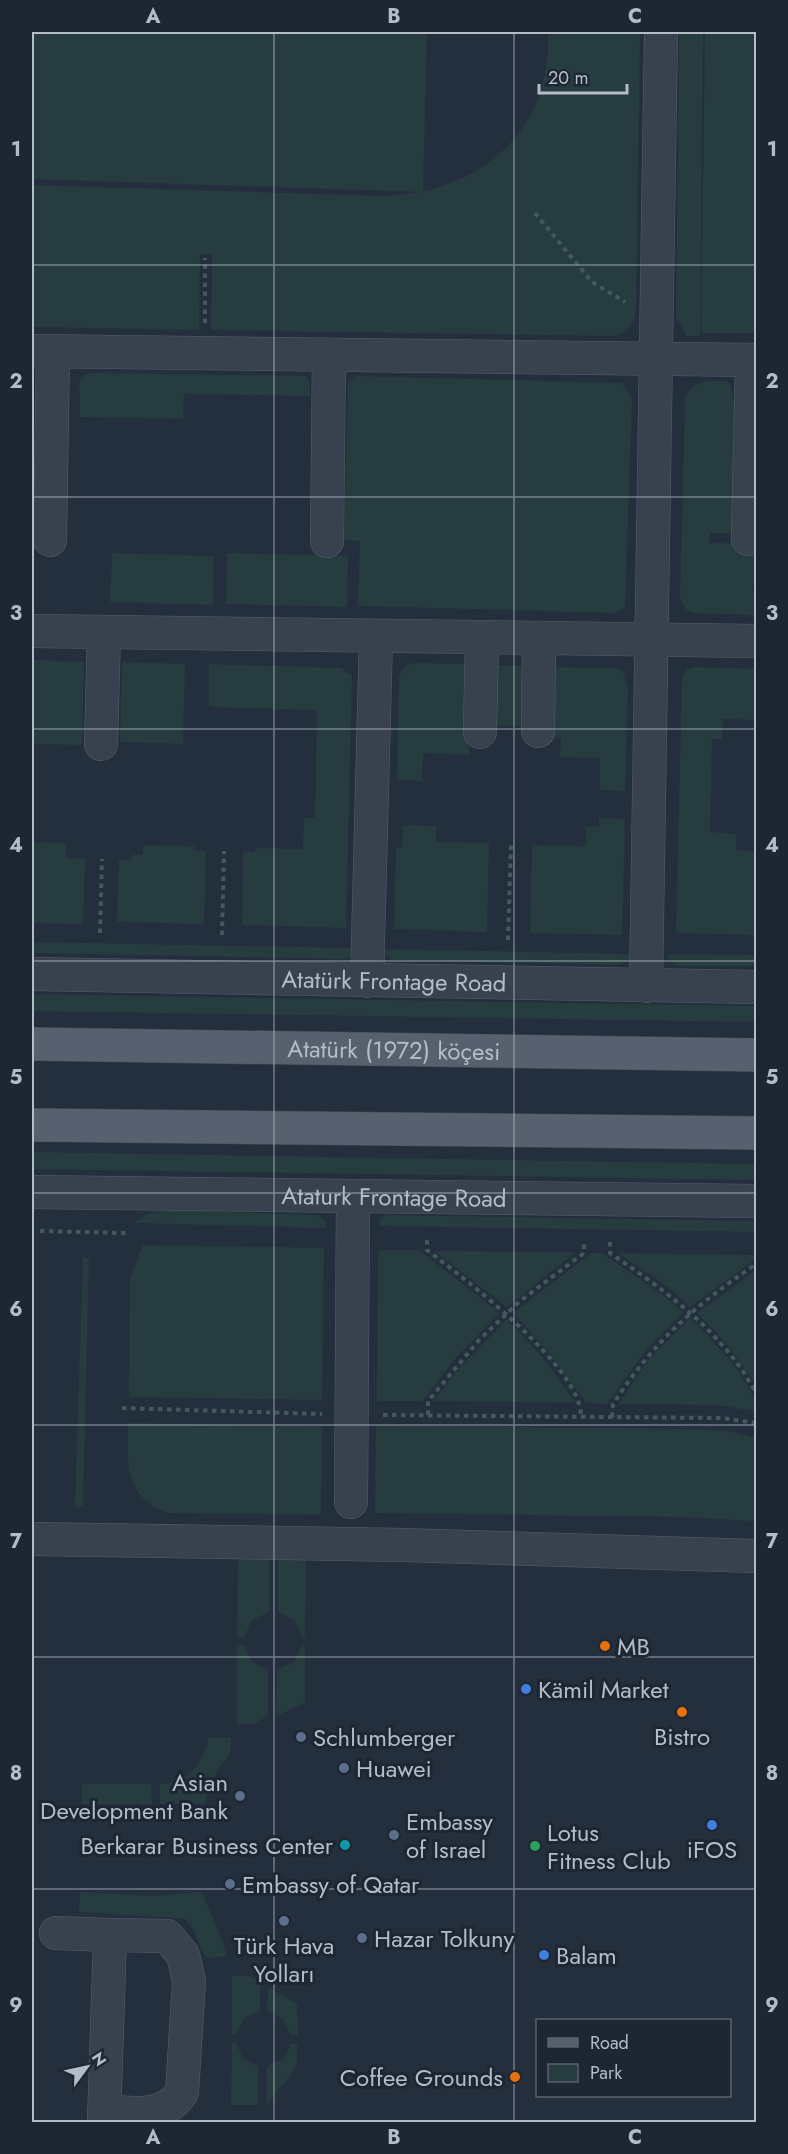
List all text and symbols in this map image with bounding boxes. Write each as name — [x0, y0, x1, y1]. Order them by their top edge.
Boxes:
text: A — [145, 2, 161, 31]
text: B — [387, 2, 401, 31]
text: C — [628, 2, 642, 31]
scale bar — [539, 57, 628, 95]
text: 20 m — [548, 65, 588, 91]
text: 1 — [11, 135, 21, 164]
text: 1 — [767, 135, 777, 164]
text: 2 — [9, 367, 23, 396]
text: 2 — [765, 367, 779, 396]
text: 3 — [10, 599, 22, 628]
text: 3 — [766, 599, 778, 628]
text: 4 — [9, 831, 23, 860]
text: 4 — [765, 831, 779, 860]
street label: Atatürk Frontage Road — [281, 961, 507, 1000]
street label: Atatürk (1972) köçesi — [287, 1030, 501, 1069]
text: 5 — [10, 1063, 23, 1092]
text: 5 — [766, 1063, 779, 1092]
street label: Ataturk Frontage Road — [281, 1178, 507, 1215]
text: 6 — [9, 1295, 23, 1324]
text: 6 — [765, 1295, 779, 1324]
text: 7 — [10, 1527, 23, 1556]
text: 7 — [766, 1527, 779, 1556]
place label: MB — [617, 1629, 650, 1664]
marker: MB — [598, 1639, 612, 1653]
place label: Kämil Market — [538, 1672, 669, 1707]
marker: Kämil Market — [519, 1682, 533, 1696]
marker: Bistro — [675, 1705, 689, 1719]
place label: Bistro — [654, 1719, 710, 1754]
place label: Schlumberger — [313, 1720, 456, 1755]
marker: Schlumberger — [294, 1730, 308, 1744]
place label: Huawei — [356, 1751, 432, 1786]
text: 8 — [10, 1759, 22, 1788]
text: 8 — [766, 1759, 778, 1788]
marker: Huawei — [337, 1761, 351, 1775]
place label: Asian Development Bank — [40, 1765, 228, 1828]
marker: Asian Development Bank — [233, 1789, 247, 1803]
place label: Embassy of Israel — [406, 1804, 493, 1867]
place label: Lotus Fitness Club — [547, 1815, 671, 1878]
marker: iFOS — [705, 1818, 719, 1832]
place label: Berkarar Business Center — [81, 1828, 334, 1863]
marker: Embassy of Israel — [387, 1828, 401, 1842]
place label: iFOS — [687, 1832, 737, 1867]
marker: Berkarar Business Center — [338, 1838, 352, 1852]
marker: Lotus Fitness Club — [528, 1839, 542, 1853]
place label: Embassy of Qatar — [242, 1867, 420, 1902]
marker: Embassy of Qatar — [223, 1877, 237, 1891]
marker: Türk Hava Yolları — [277, 1914, 291, 1928]
place label: Hazar Tolkuny — [374, 1921, 515, 1956]
place label: Türk Hava Yolları — [234, 1928, 334, 1991]
marker: Hazar Tolkuny — [355, 1931, 369, 1945]
place label: Balam — [556, 1938, 617, 1973]
marker: Balam — [537, 1948, 551, 1962]
text: 9 — [9, 1991, 23, 2020]
text: 9 — [765, 1991, 779, 2020]
legend — [536, 2019, 731, 2097]
text: Road — [590, 2030, 629, 2056]
north arrow — [57, 2037, 117, 2097]
text: N — [86, 2048, 112, 2071]
place label: Coffee Grounds — [340, 2060, 503, 2095]
text: Park — [590, 2060, 622, 2086]
marker: Coffee Grounds — [508, 2070, 522, 2084]
text: A — [145, 2123, 161, 2152]
text: B — [387, 2123, 401, 2152]
text: C — [628, 2123, 642, 2152]

